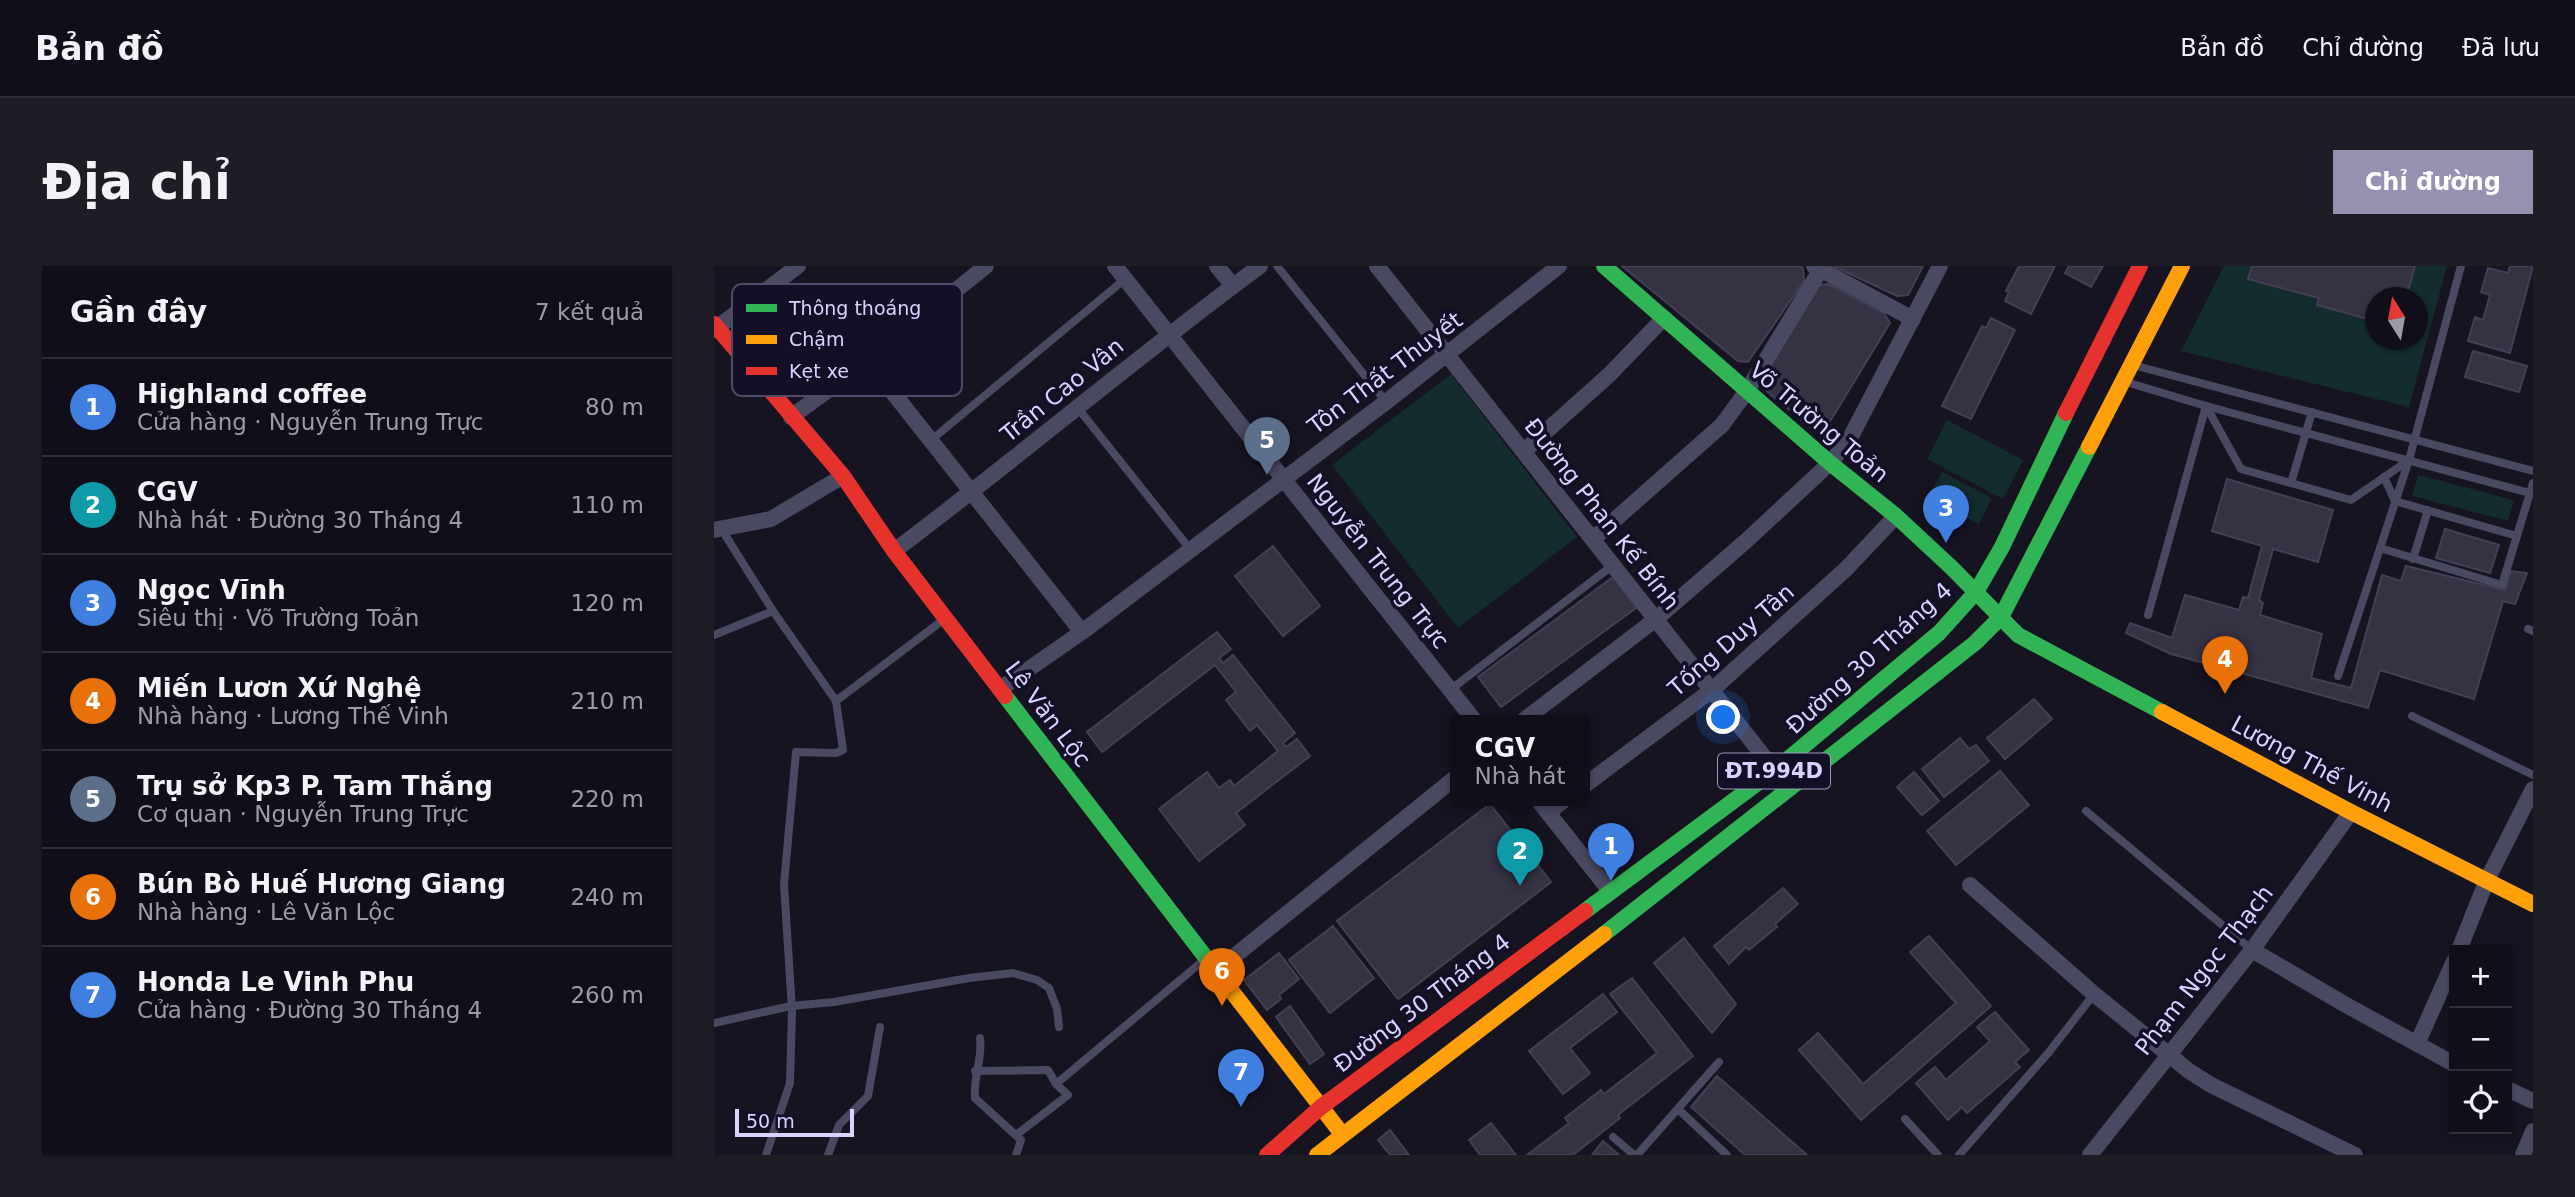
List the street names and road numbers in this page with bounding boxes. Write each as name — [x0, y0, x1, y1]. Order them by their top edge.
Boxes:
street label: Tôn Thất Thuyết — [1302, 307, 1467, 440]
street label: Trần Cao Vân — [995, 333, 1129, 448]
street label: Võ Trường Toản — [1744, 356, 1894, 488]
street label: Đường Phan Kế Bính — [1519, 413, 1685, 615]
street label: Nguyễn Trung Trực — [1302, 468, 1455, 654]
street label: Đường 30 Tháng 4 — [1781, 577, 1957, 739]
street label: Tống Duy Tân — [1662, 578, 1799, 702]
street label: Lê Văn Lộc — [1000, 656, 1096, 772]
street label: Lương Thế Vinh — [2227, 711, 2397, 817]
road number: ĐT.994D — [1718, 754, 1830, 788]
street label: Phạm Ngọc Thạch — [2130, 880, 2278, 1060]
street label: Đường 30 Tháng 4 — [1329, 928, 1515, 1078]

